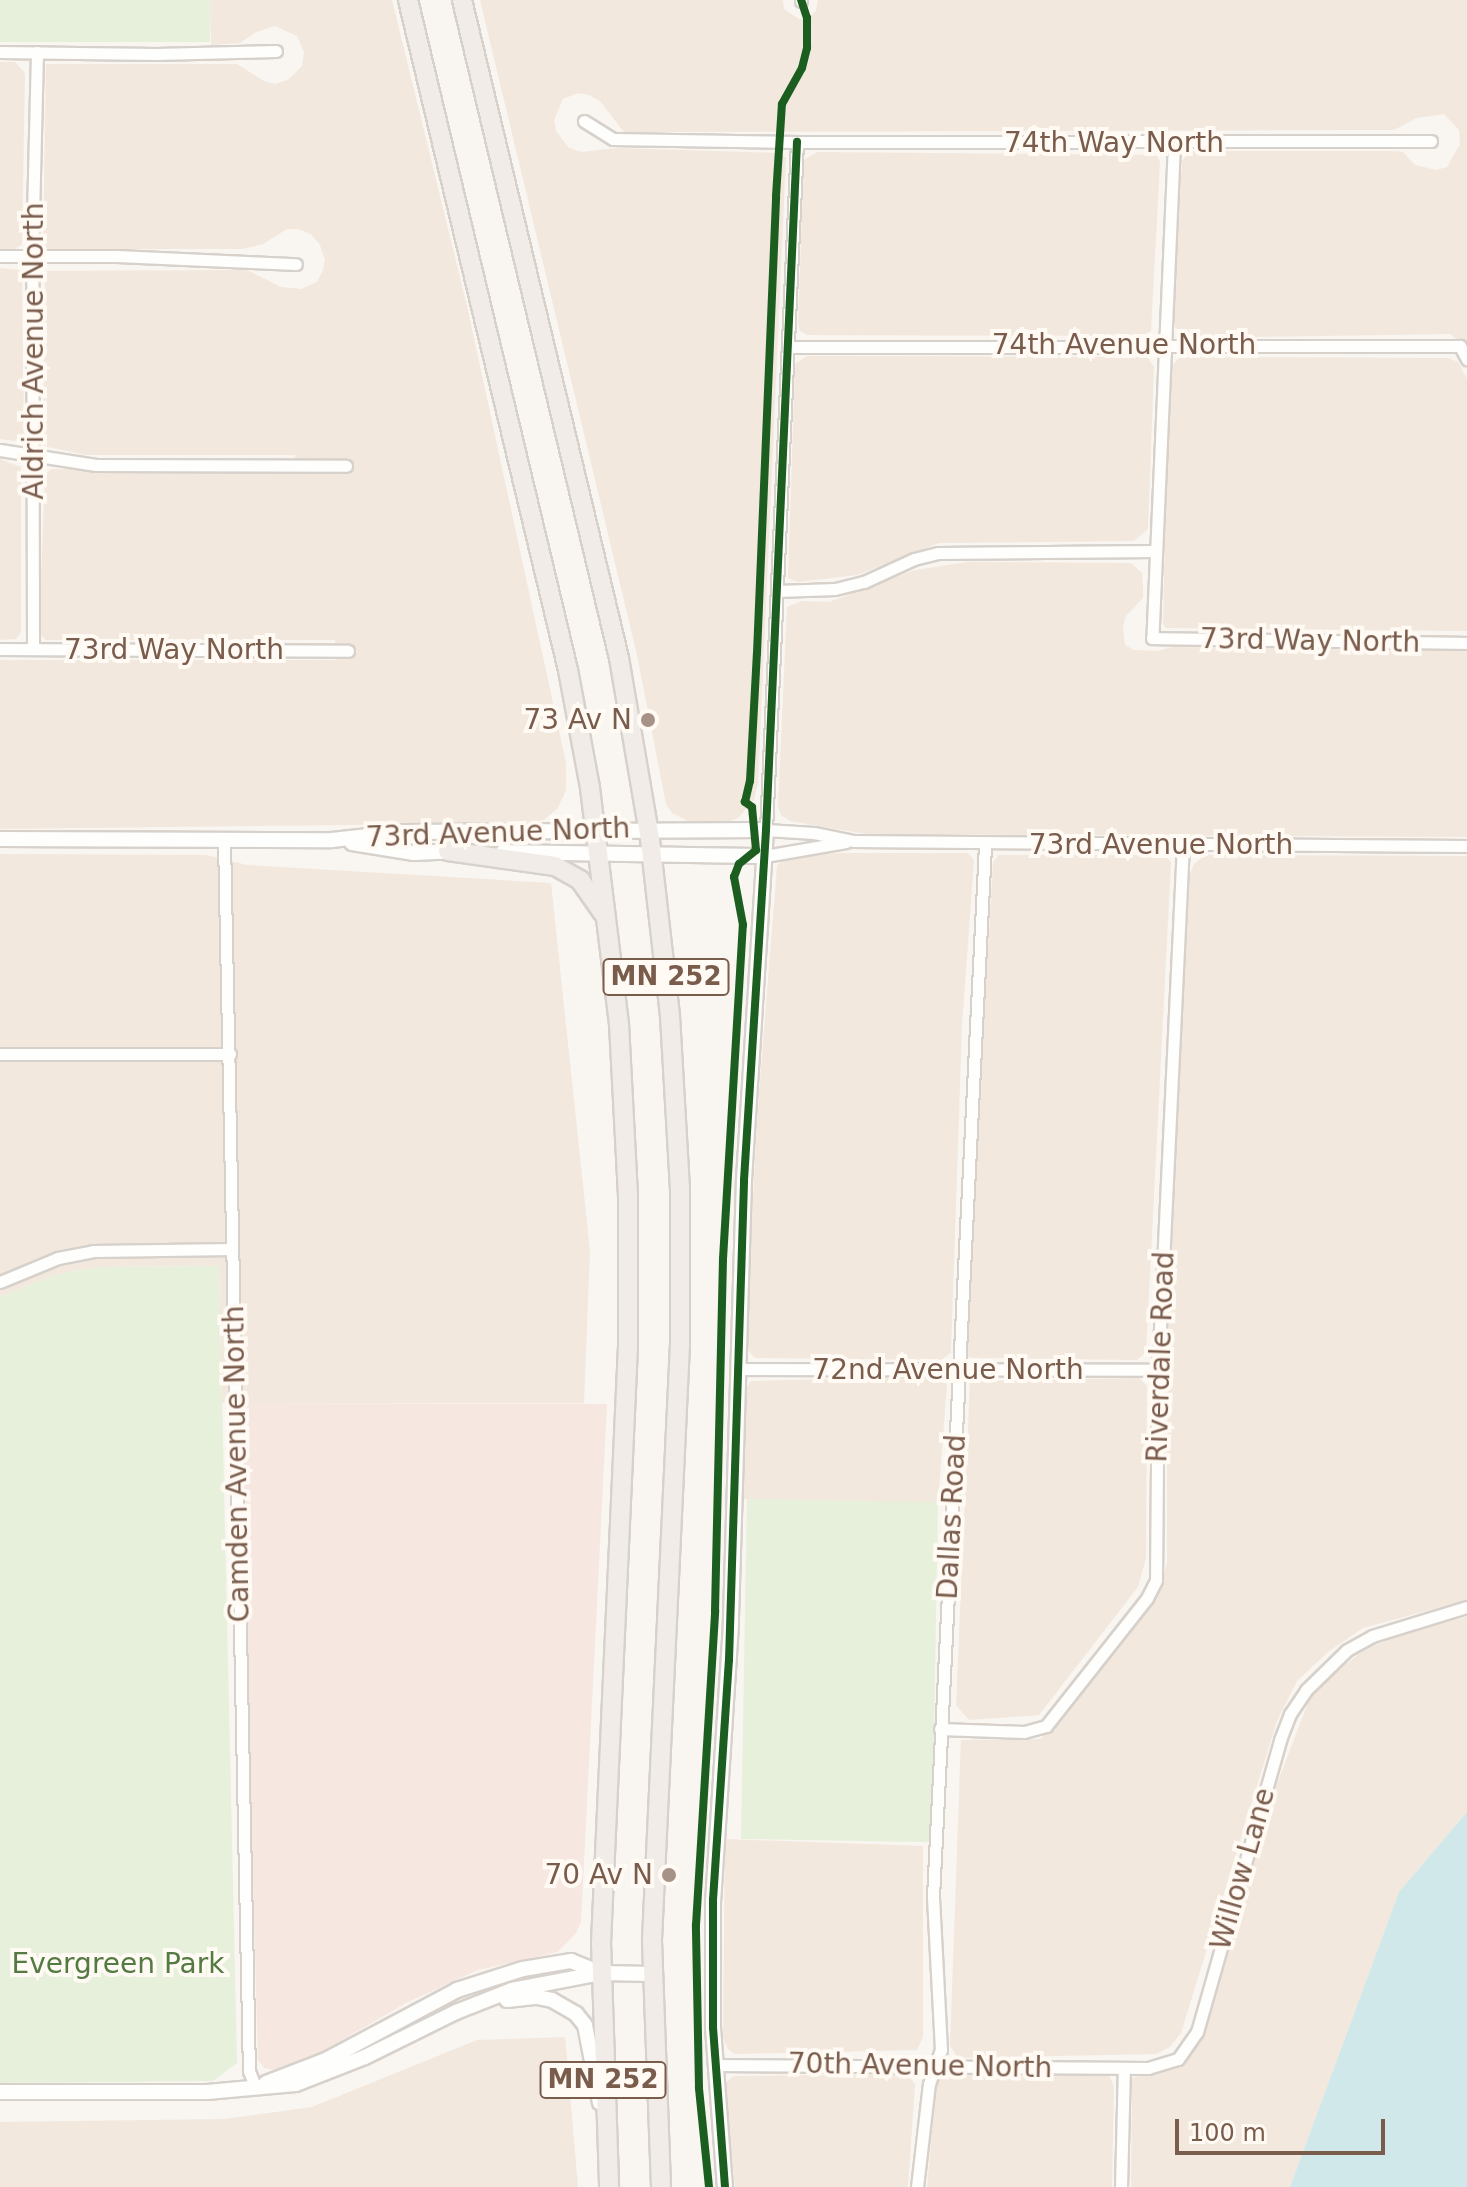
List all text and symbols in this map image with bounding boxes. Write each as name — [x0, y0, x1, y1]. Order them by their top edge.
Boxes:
street label: 74th Way North — [1004, 126, 1224, 160]
street label: Aldrich Avenue North — [17, 202, 51, 500]
street label: 74th Avenue North — [992, 328, 1256, 362]
street label: 73rd Way North — [1200, 622, 1420, 660]
street label: 73rd Way North — [64, 633, 284, 667]
place label: 73 Av N — [524, 703, 632, 737]
marker: 73 Av N — [639, 711, 657, 729]
street label: 73rd Avenue North — [365, 812, 631, 854]
street label: 73rd Avenue North — [1029, 828, 1293, 862]
road number: MN 252 — [602, 955, 730, 999]
street label: Riverdale Road — [1141, 1251, 1181, 1463]
street label: Camden Avenue North — [217, 1305, 257, 1623]
street label: 72nd Avenue North — [812, 1353, 1084, 1387]
street label: Dallas Road — [931, 1434, 973, 1600]
street label: Willow Lane — [1204, 1784, 1282, 1954]
place label: 70 Av N — [545, 1858, 653, 1892]
marker: 70 Av N — [660, 1866, 678, 1884]
park label: Evergreen Park — [12, 1947, 224, 1981]
street label: 70th Avenue North — [787, 2047, 1053, 2085]
road number: MN 252 — [539, 2058, 667, 2102]
scale bar — [1179, 2103, 1389, 2153]
text: 100 m — [1189, 2119, 1266, 2147]

